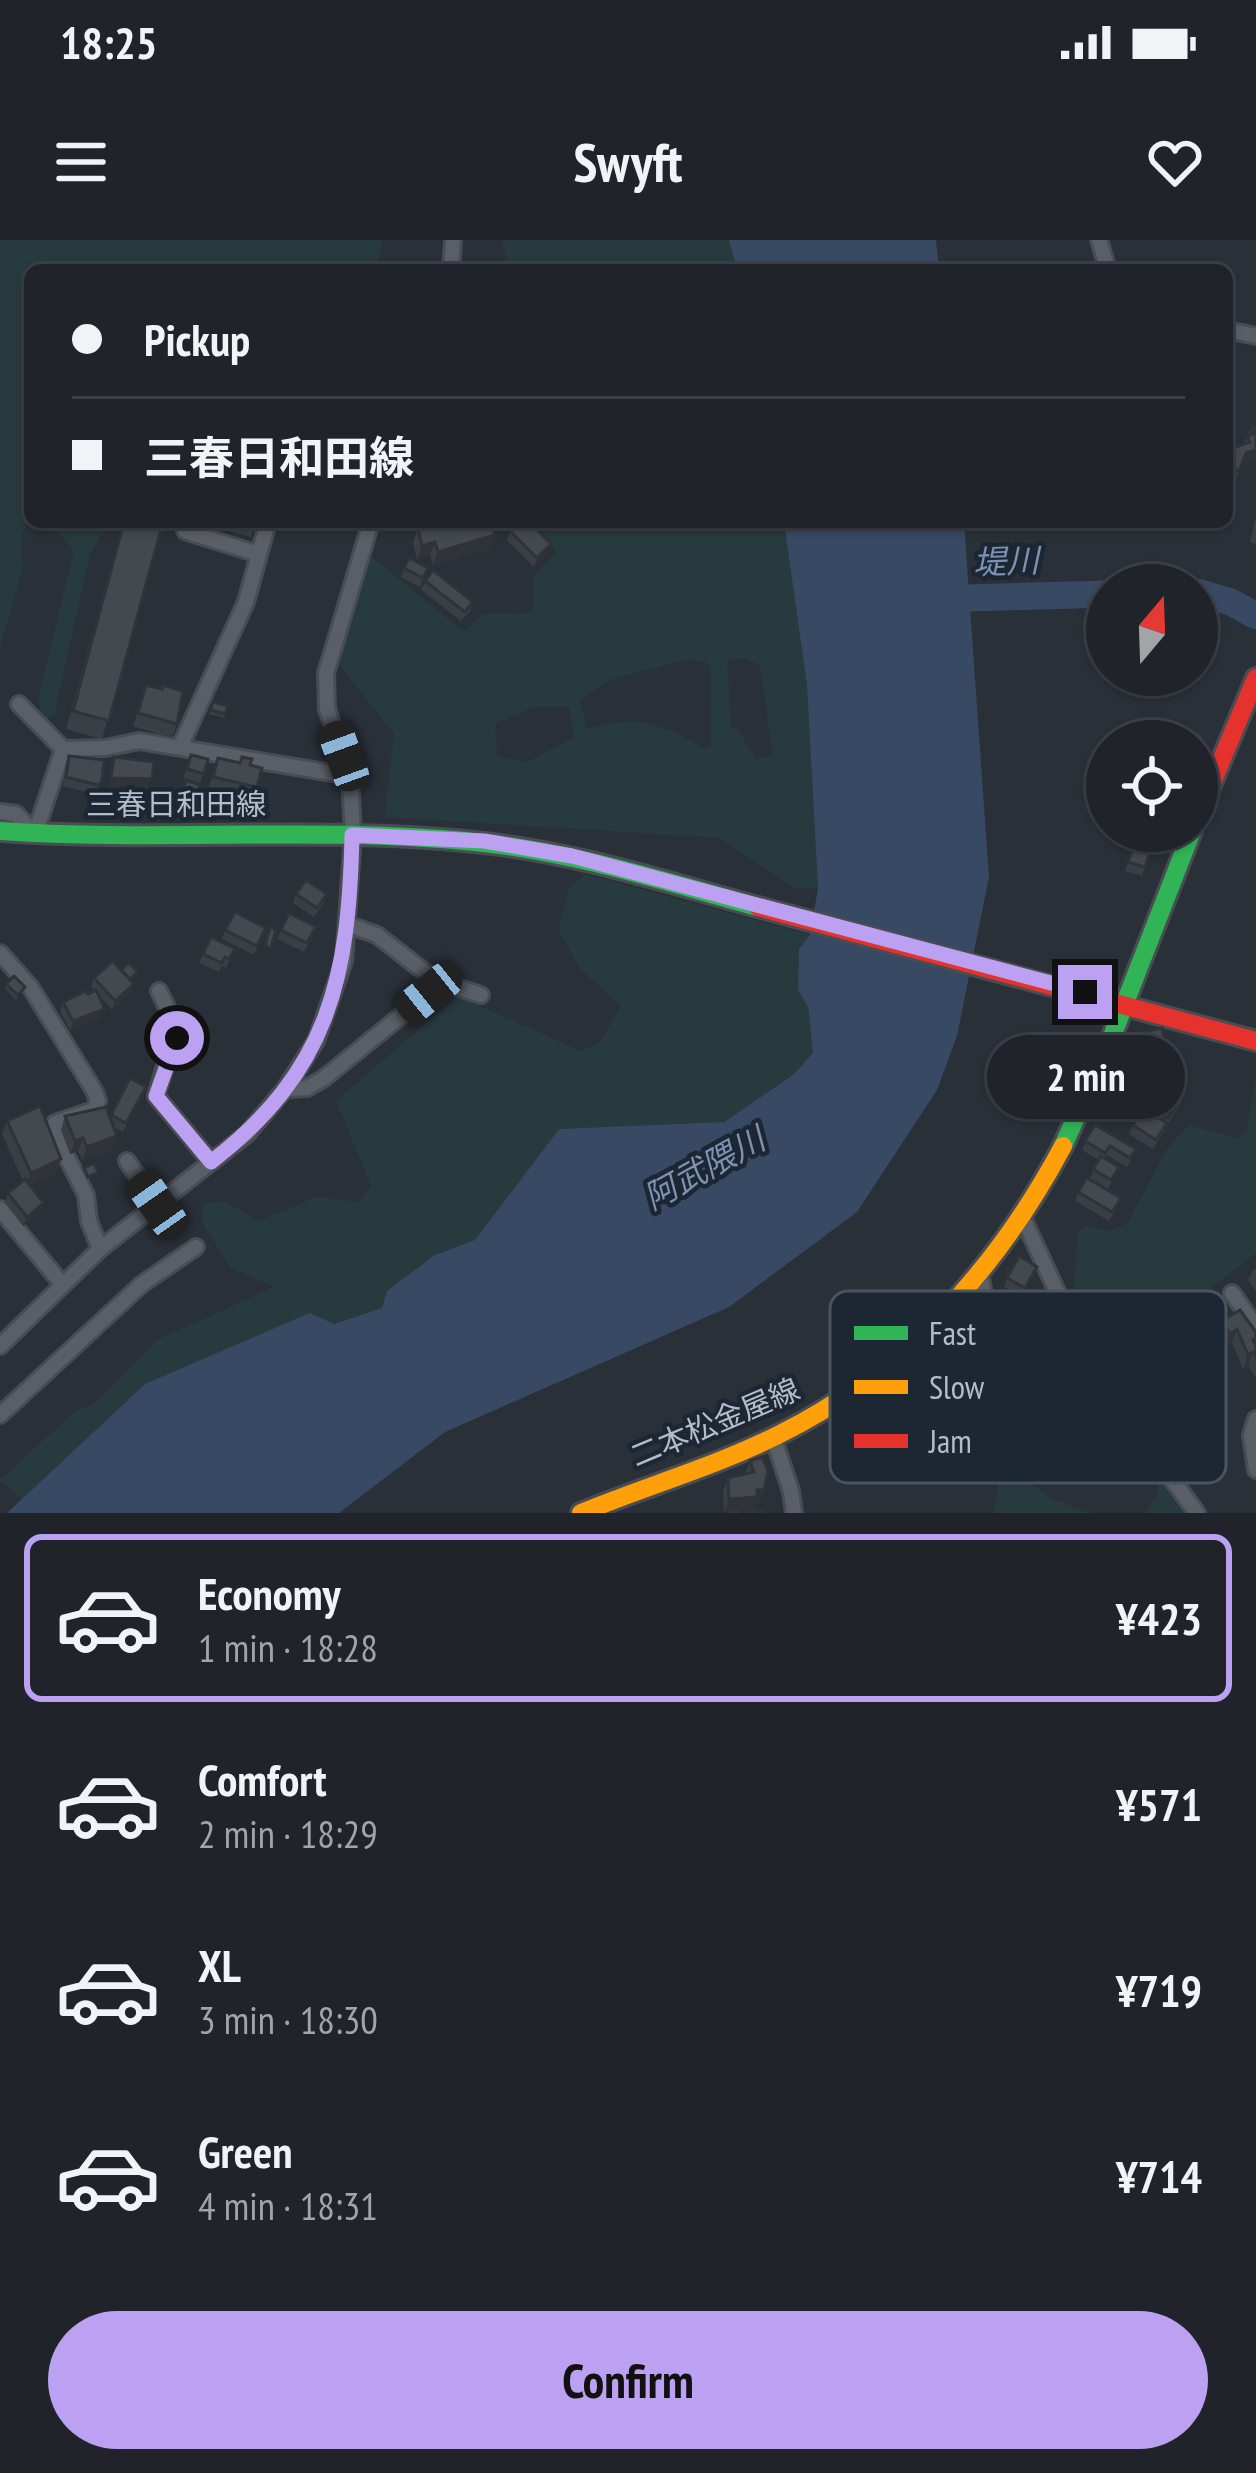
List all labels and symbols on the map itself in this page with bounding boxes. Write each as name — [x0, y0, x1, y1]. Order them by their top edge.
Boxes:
water label: 堤川 — [972, 538, 1043, 583]
north arrow — [1086, 564, 1218, 696]
car — [315, 716, 373, 796]
street label: 三春日和田線 — [86, 784, 266, 823]
car — [390, 956, 468, 1030]
route end — [1058, 965, 1112, 1019]
route start — [150, 1011, 204, 1065]
callout: 2 min — [986, 1034, 1184, 1118]
water label: 阿武隈川 — [636, 1115, 775, 1218]
car — [122, 1164, 192, 1244]
legend — [830, 1291, 1226, 1483]
text: Fast — [929, 1311, 976, 1354]
text: Slow — [929, 1365, 985, 1408]
street label: 二本松金屋線 — [624, 1369, 805, 1475]
text: Jam — [928, 1419, 972, 1462]

